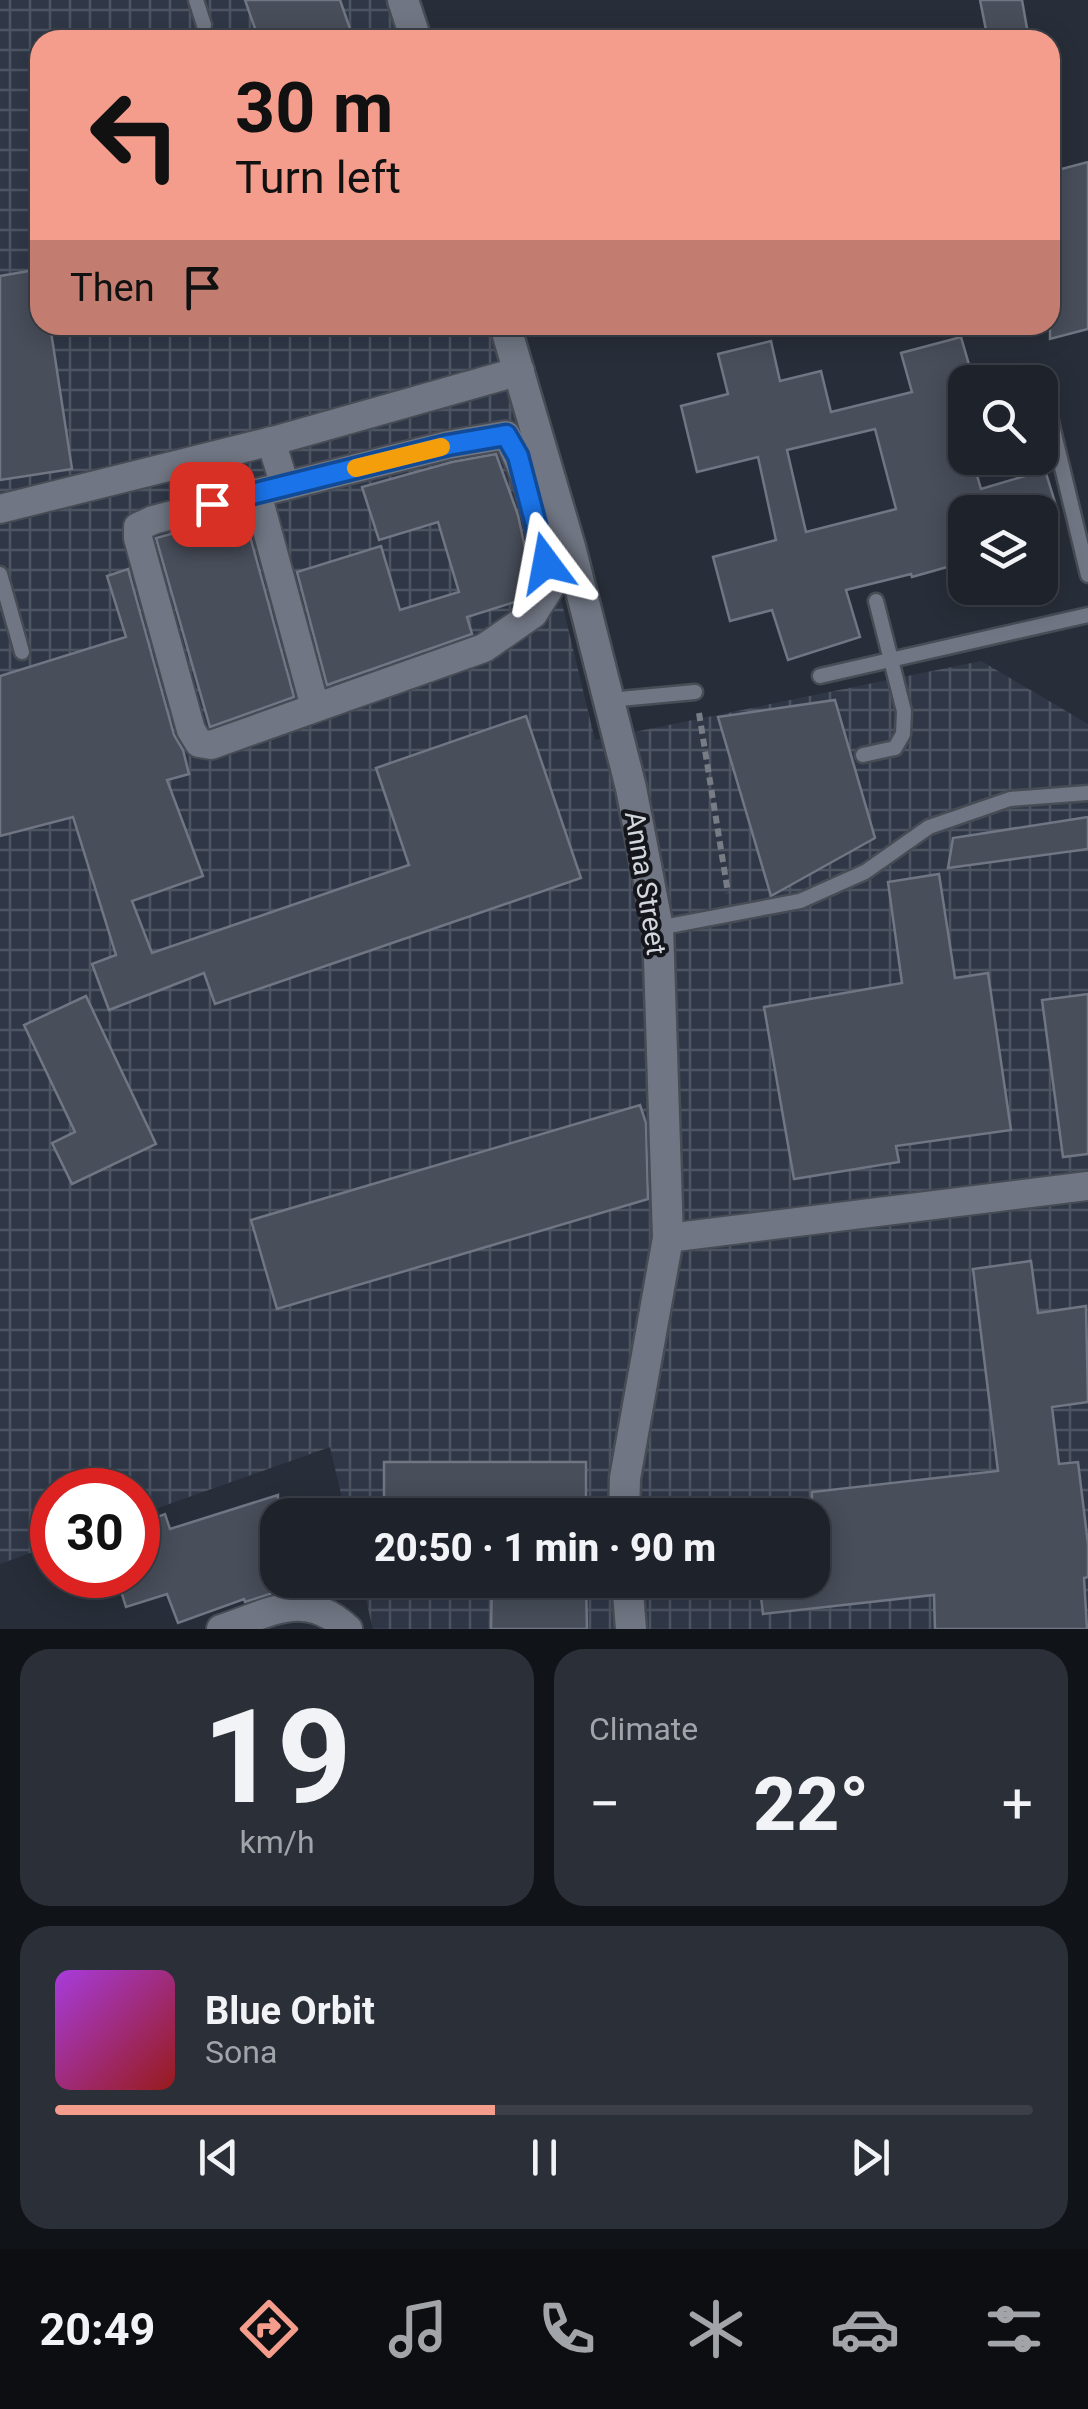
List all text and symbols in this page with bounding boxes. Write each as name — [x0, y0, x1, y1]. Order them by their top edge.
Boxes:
text: 30 m — [235, 67, 393, 149]
icon: left — [70, 70, 200, 200]
text: Turn left — [235, 151, 401, 204]
icon: arrive — [175, 260, 230, 315]
text: Then — [70, 266, 155, 310]
map controls — [948, 365, 1058, 605]
button: search — [948, 365, 1058, 475]
pin — [170, 462, 255, 547]
icon: arrive — [185, 477, 240, 532]
button: layers — [948, 495, 1058, 605]
position arrow — [494, 511, 598, 615]
street label: Anna Street — [618, 809, 673, 957]
speed limit sign: 30 — [30, 1468, 160, 1598]
text: 20:50 · 1 min · 90 m — [374, 1526, 716, 1570]
text: 19 — [202, 1681, 352, 1834]
text: Climate — [589, 1710, 698, 1748]
text: 22° — [753, 1760, 869, 1848]
text: − — [589, 1772, 620, 1836]
text: + — [1002, 1772, 1033, 1836]
text: km/h — [239, 1823, 315, 1861]
text: Blue Orbit — [205, 1989, 375, 2033]
text: Sona — [205, 2033, 277, 2071]
icon: previous — [191, 2130, 246, 2185]
icon: pause — [517, 2130, 572, 2185]
icon: next — [843, 2130, 898, 2185]
icon: directions — [234, 2294, 304, 2364]
icon: music — [383, 2294, 453, 2364]
icon: phone — [532, 2294, 602, 2364]
icon: climate — [681, 2294, 751, 2364]
icon: car — [830, 2294, 900, 2364]
icon: filters — [979, 2294, 1049, 2364]
text: 20:49 — [39, 2303, 155, 2356]

